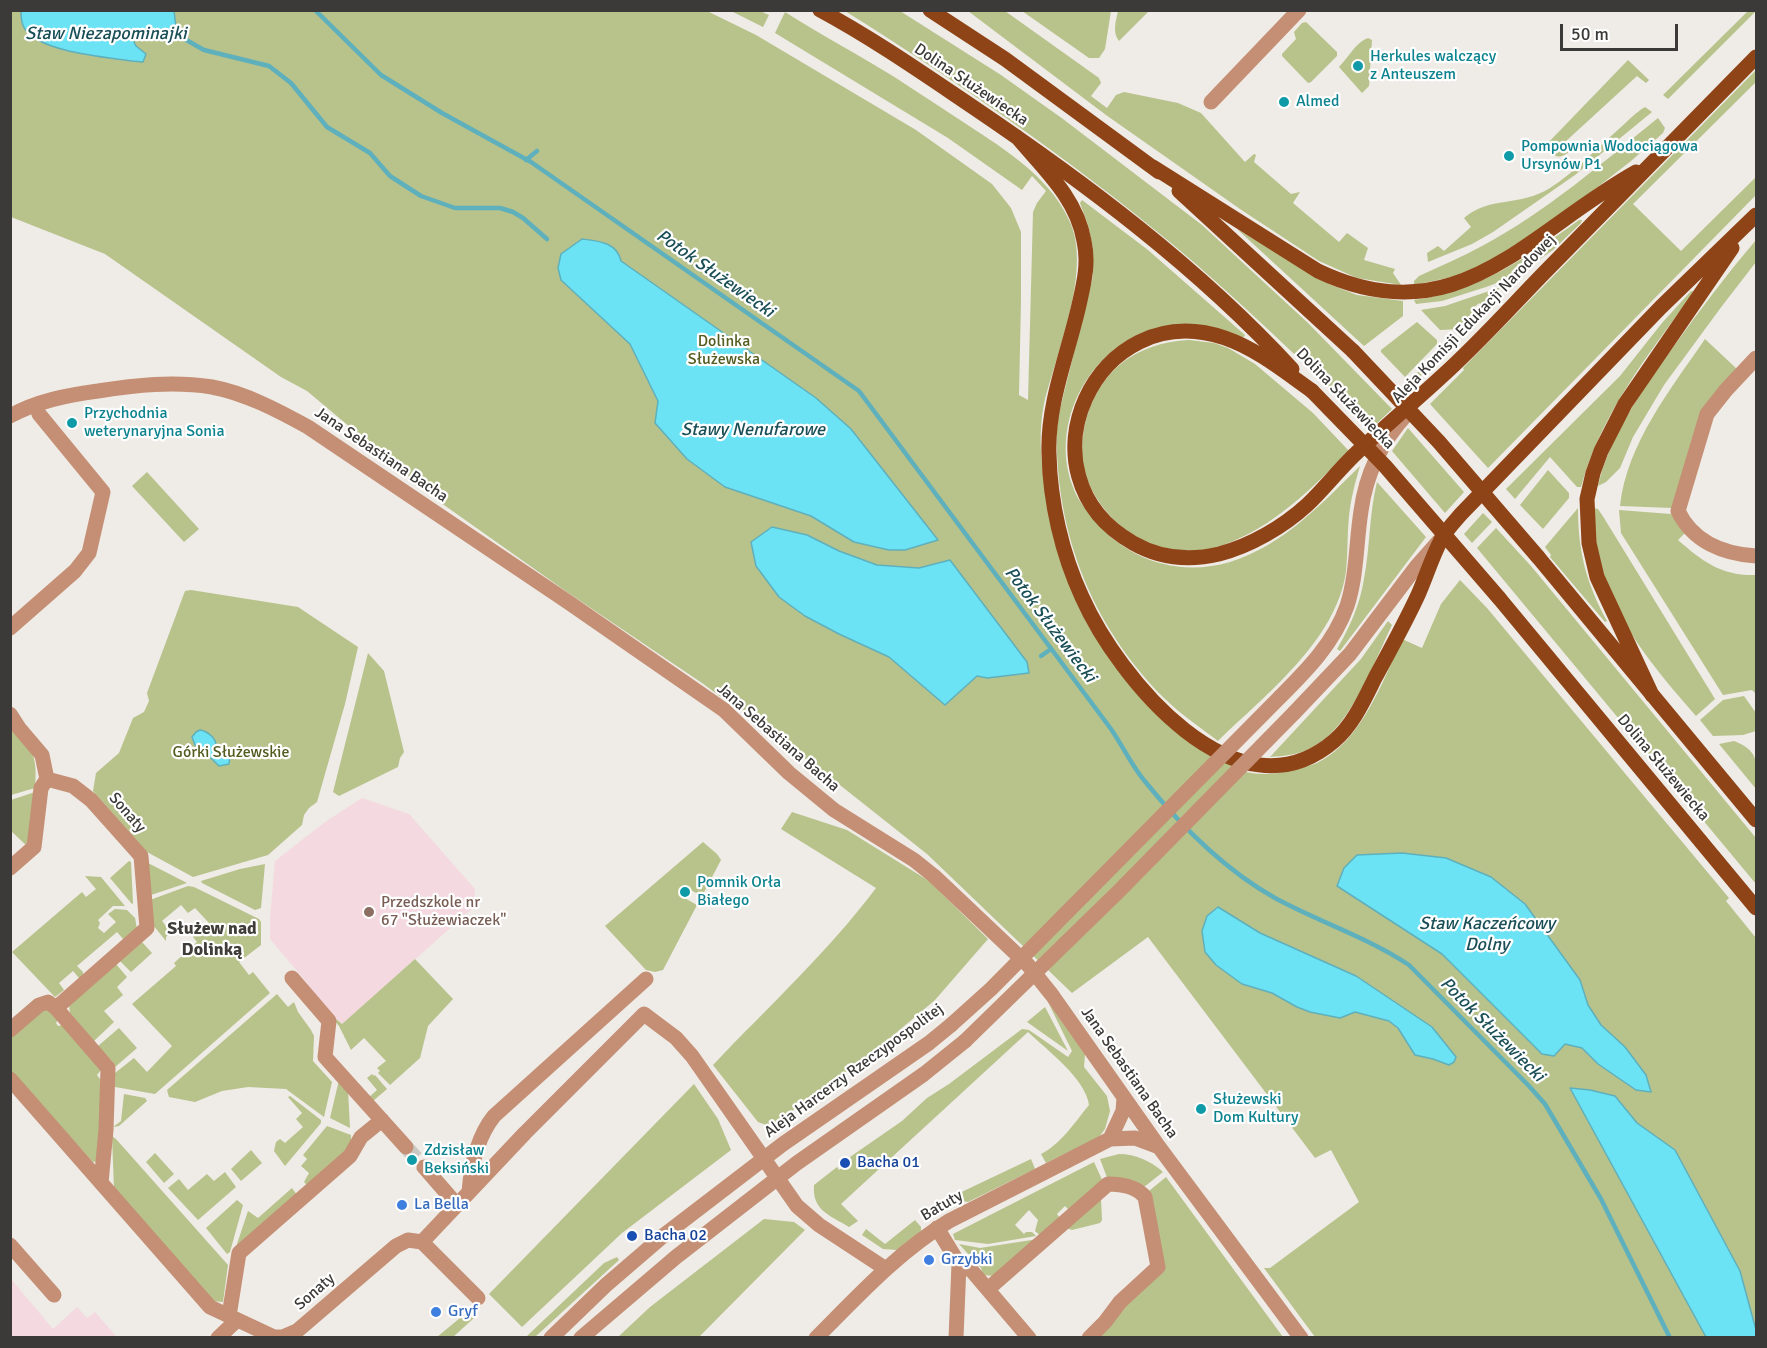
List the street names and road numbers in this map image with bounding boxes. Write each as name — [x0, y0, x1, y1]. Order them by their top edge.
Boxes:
street label: Dolina Służewiecka — [910, 40, 1032, 130]
street label: Aleja Komisji Edukacji Narodowej — [1388, 230, 1560, 408]
street label: Dolina Służewiecka — [1292, 344, 1398, 454]
street label: Jana Sebastiana Bacha — [311, 403, 451, 507]
street label: Jana Sebastiana Bacha — [713, 679, 843, 797]
street label: Dolina Służewiecka — [1613, 711, 1713, 825]
street label: Sonaty — [104, 789, 150, 837]
street label: Aleja Harcerzy Rzeczypospolitej — [761, 1000, 947, 1142]
street label: Jana Sebastiana Bacha — [1076, 1003, 1182, 1143]
street label: Batuty — [918, 1186, 966, 1226]
street label: Sonaty — [291, 1269, 339, 1315]

